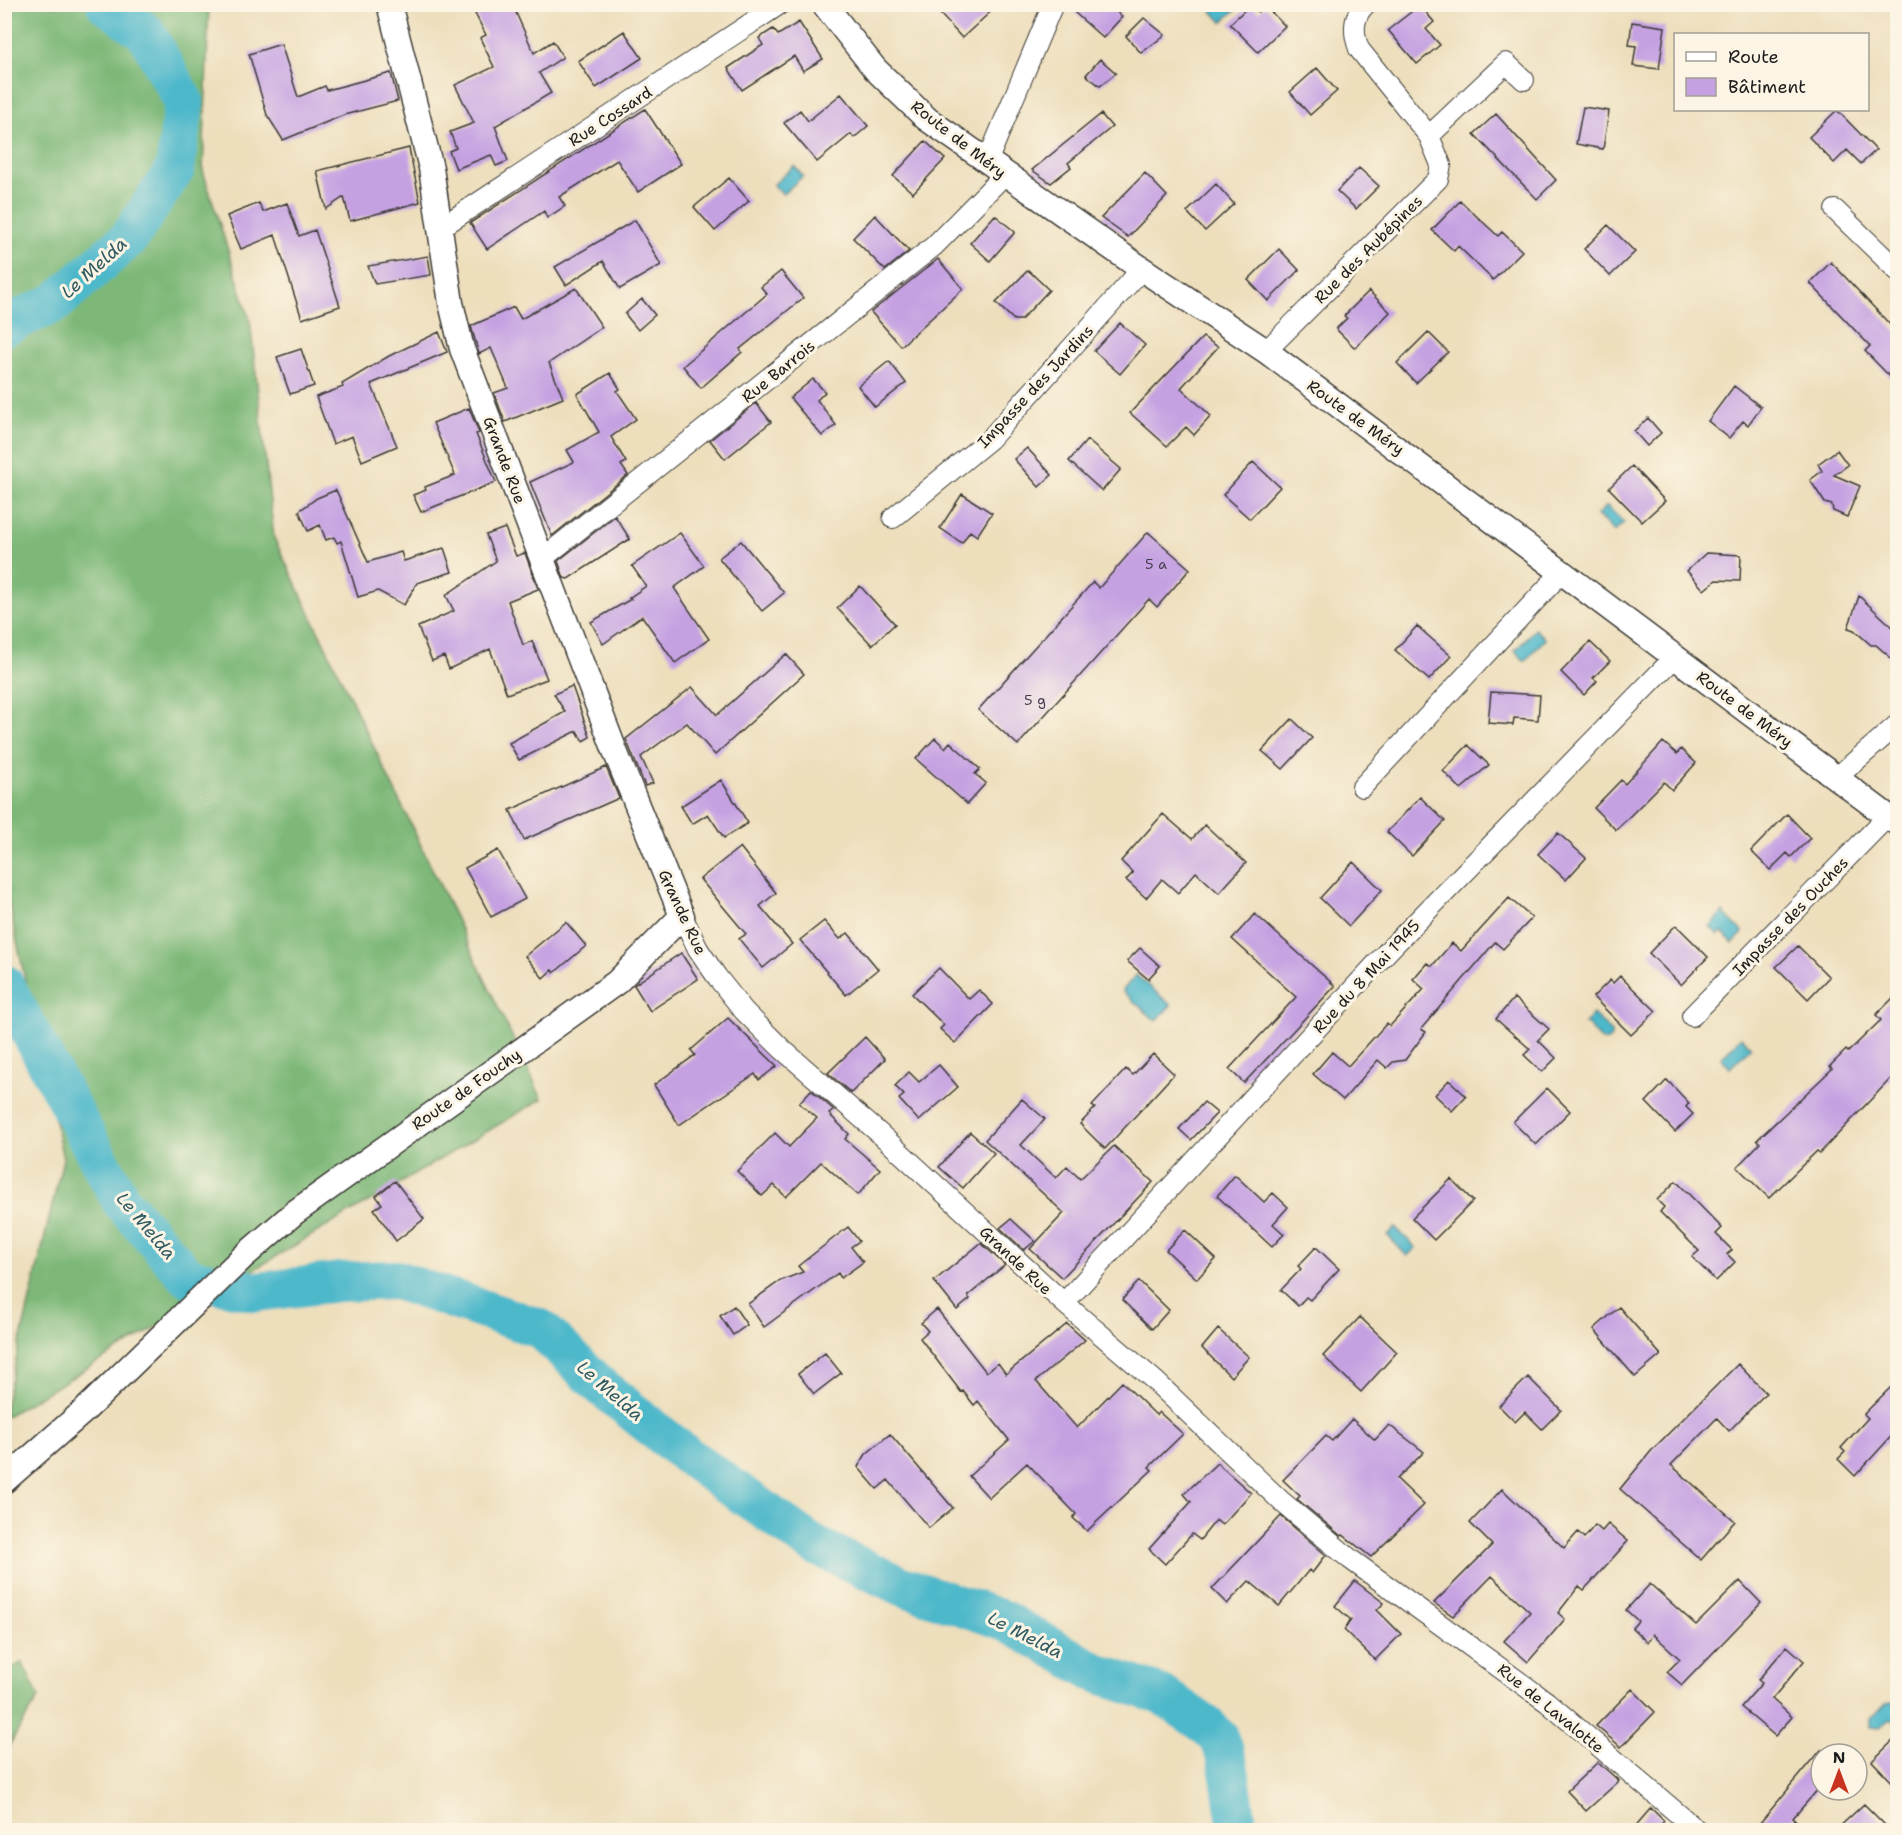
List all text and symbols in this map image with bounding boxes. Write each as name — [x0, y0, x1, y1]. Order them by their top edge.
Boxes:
legend — [1674, 33, 1869, 111]
text: Route — [1728, 45, 1779, 69]
text: Bâtiment — [1728, 75, 1806, 99]
street label: Rue Cossard — [565, 82, 656, 151]
street label: Route de Méry — [907, 96, 1011, 183]
street label: Rue des Aubépines — [1310, 191, 1427, 308]
water label: Le Melda — [56, 232, 132, 304]
street label: Impasse des Jardins — [973, 320, 1098, 452]
street label: Rue Barrois — [737, 335, 819, 407]
street label: Route de Méry — [1303, 375, 1409, 460]
street label: Grande Rue — [478, 414, 531, 507]
house number: 5 a — [1145, 555, 1167, 573]
street label: Route de Méry — [1692, 666, 1797, 752]
house number: 5 g — [1024, 691, 1046, 709]
street label: Impasse des Ouches — [1728, 852, 1853, 981]
street label: Grande Rue — [654, 866, 711, 958]
street label: Rue du 8 Mai 1945 — [1308, 915, 1424, 1038]
street label: Route de Fouchy — [407, 1044, 525, 1135]
water label: Le Melda — [111, 1187, 181, 1265]
street label: Grande Rue — [975, 1221, 1056, 1299]
water label: Le Melda — [572, 1355, 648, 1427]
water label: Le Melda — [983, 1606, 1067, 1664]
street label: Rue de Lavalotte — [1493, 1659, 1608, 1758]
north arrow — [1809, 1742, 1869, 1802]
text: N — [1833, 1747, 1845, 1768]

